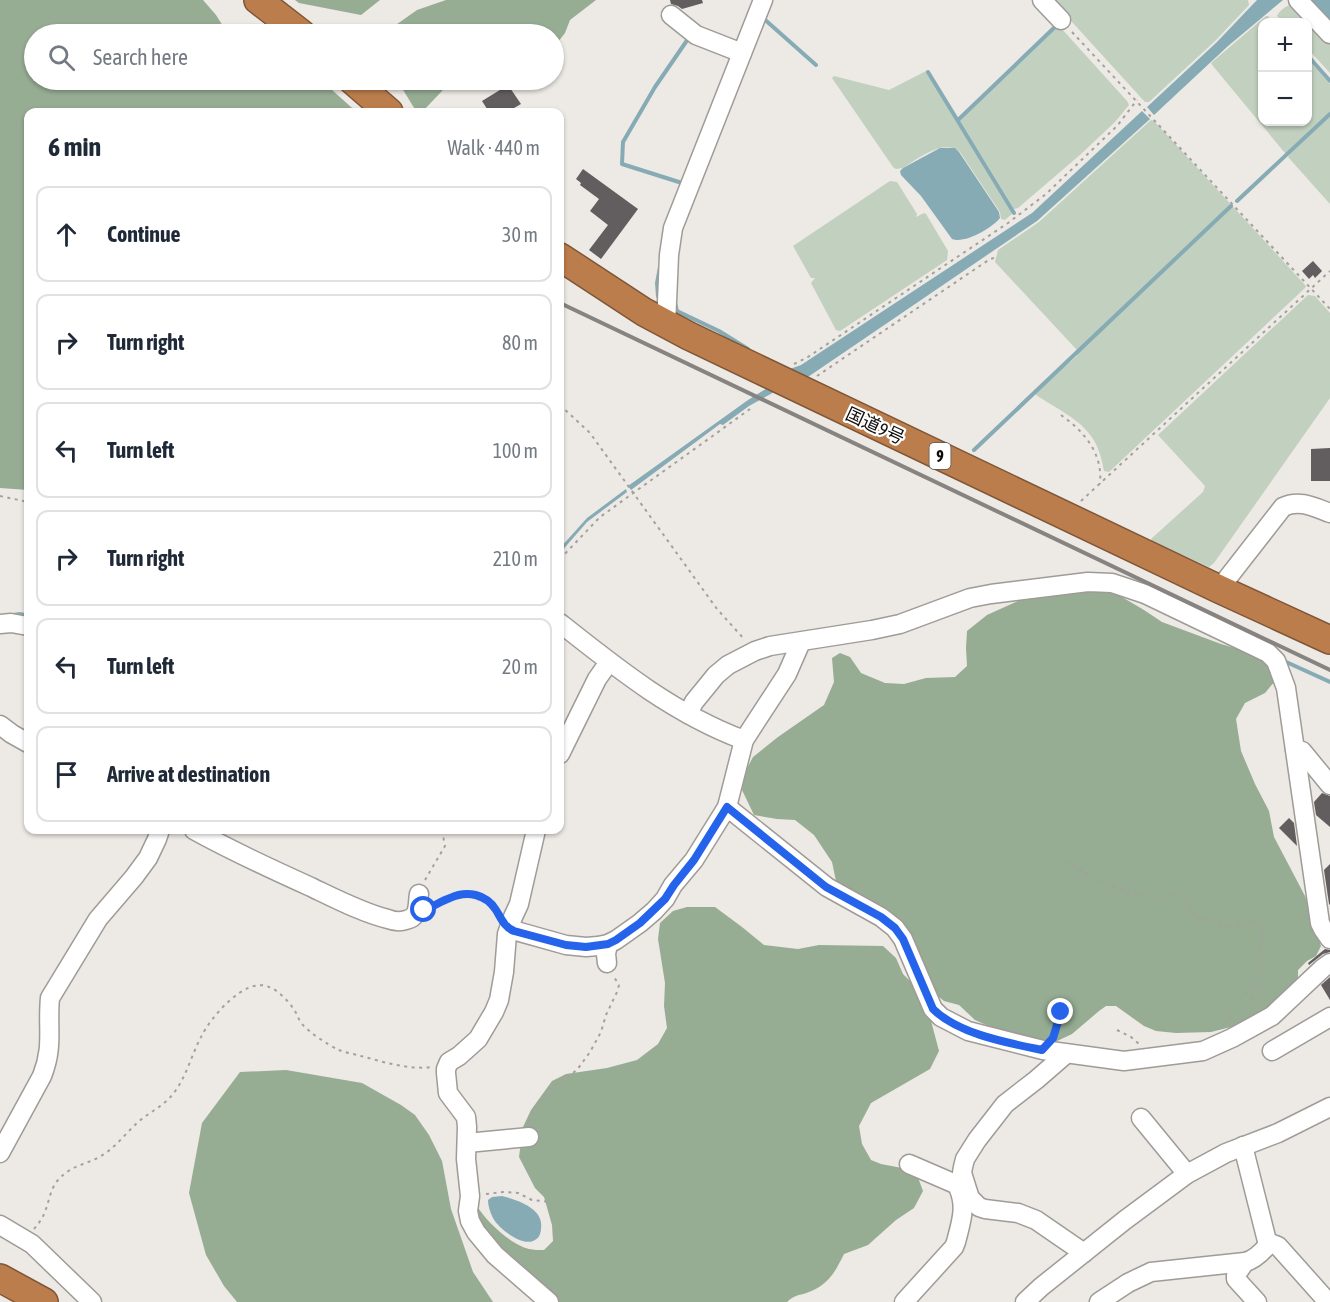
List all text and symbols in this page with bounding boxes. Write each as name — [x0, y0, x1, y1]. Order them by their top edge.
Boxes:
map controls — [1258, 18, 1312, 126]
button: + — [1258, 18, 1312, 72]
search box — [24, 24, 564, 90]
icon: search — [45, 41, 78, 74]
text: Search here — [93, 44, 188, 70]
button: − — [1258, 72, 1312, 126]
text: 6 min — [48, 132, 101, 162]
text: Walk · 440 m — [448, 136, 540, 159]
icon: ahead — [50, 218, 83, 251]
text: Continue — [107, 221, 181, 247]
text: 30 m — [502, 223, 538, 246]
icon: right — [50, 326, 83, 359]
text: Turn right — [107, 329, 184, 355]
text: 80 m — [502, 331, 538, 354]
street label: 国道9号 — [842, 403, 908, 448]
icon: left — [50, 434, 83, 467]
text: Turn left — [107, 437, 174, 463]
text: 100 m — [493, 439, 538, 462]
road number: 9 — [930, 443, 950, 469]
icon: right — [50, 542, 83, 575]
text: Turn right — [107, 545, 184, 571]
text: 210 m — [493, 547, 538, 570]
icon: left — [50, 650, 83, 683]
text: Turn left — [107, 653, 174, 679]
text: 20 m — [502, 655, 538, 678]
icon: arrive — [50, 758, 83, 791]
text: Arrive at destination — [107, 761, 270, 787]
route start — [410, 896, 436, 922]
route end — [1047, 998, 1073, 1024]

